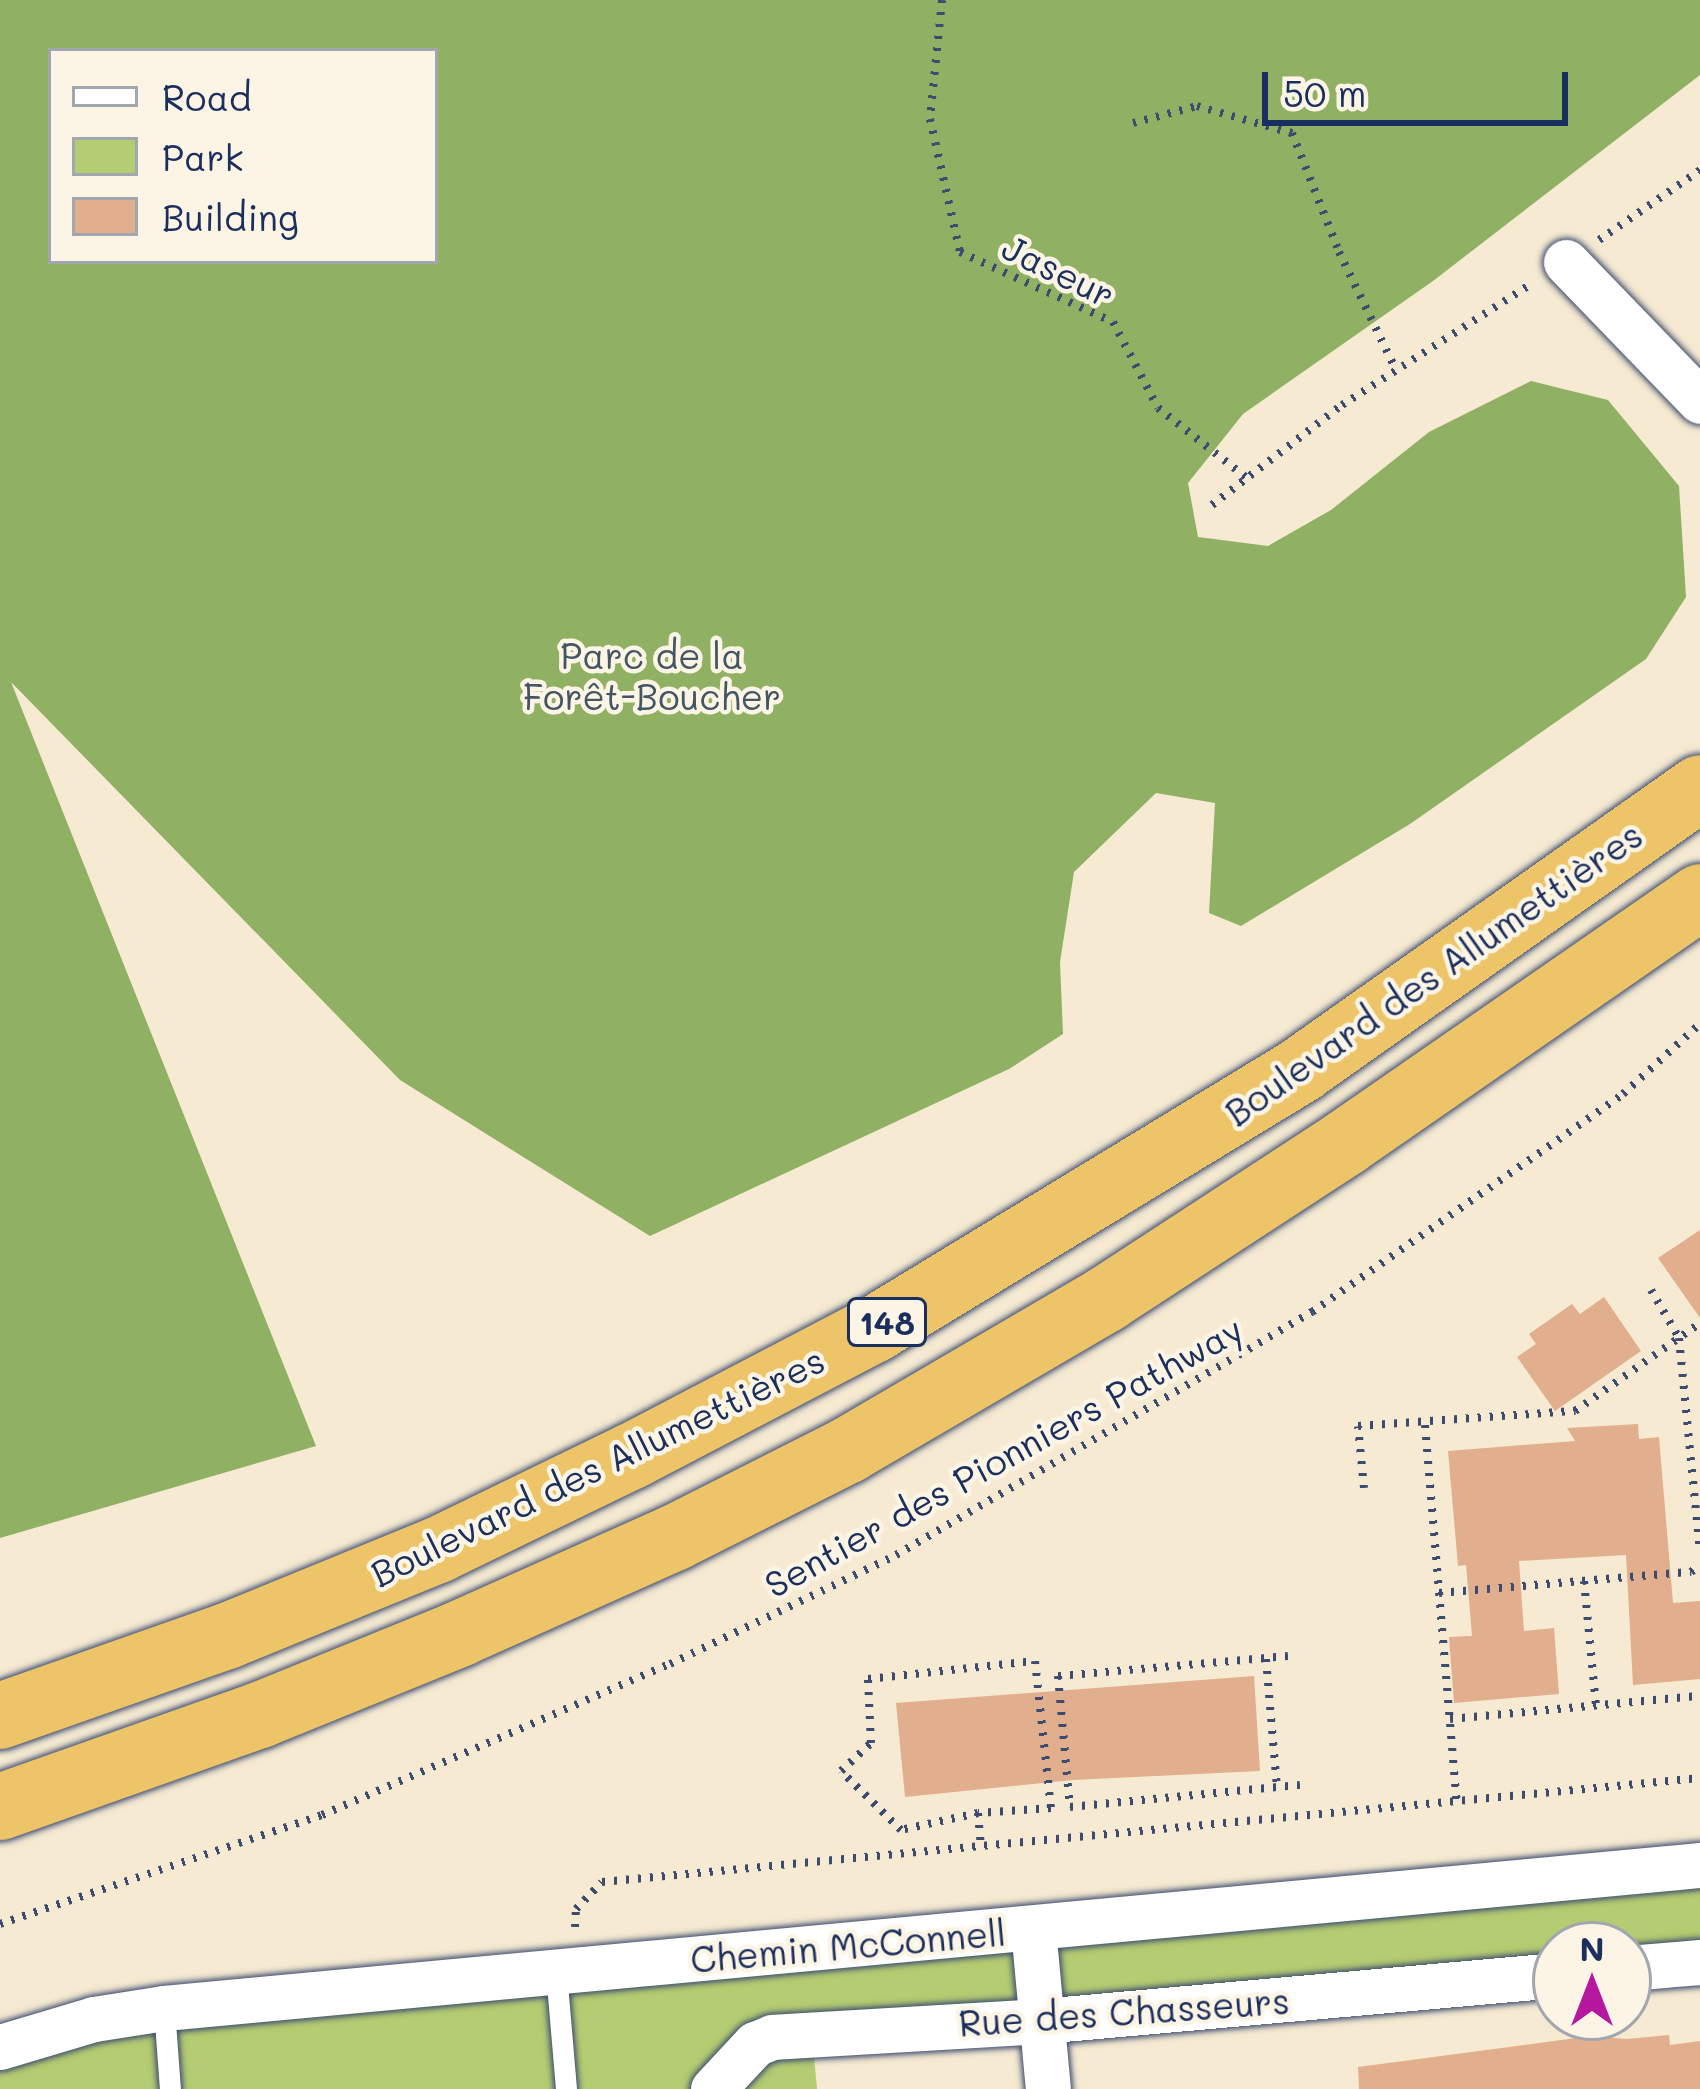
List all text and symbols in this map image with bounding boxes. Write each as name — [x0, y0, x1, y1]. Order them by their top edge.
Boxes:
legend — [48, 48, 438, 264]
scale bar — [1268, 48, 1574, 122]
text: 50 m — [1283, 69, 1366, 116]
text: Road — [162, 73, 252, 120]
text: Park — [162, 133, 244, 180]
text: Building — [162, 193, 299, 240]
street label: Jaseur — [996, 224, 1122, 316]
park label: Parc de la Forêt-Boucher — [523, 632, 781, 717]
street label: Boulevard des Allumettières — [1216, 812, 1650, 1134]
road number: 148 — [845, 1295, 929, 1349]
street label: Sentier des Pionniers Pathway — [757, 1306, 1249, 1606]
street label: Boulevard des Allumettières — [363, 1337, 831, 1595]
street label: Chemin McConnell — [688, 1910, 1008, 1980]
north arrow — [1532, 1921, 1652, 2041]
text: N — [1579, 1926, 1605, 1969]
street label: Rue des Chasseurs — [957, 1978, 1291, 2044]

